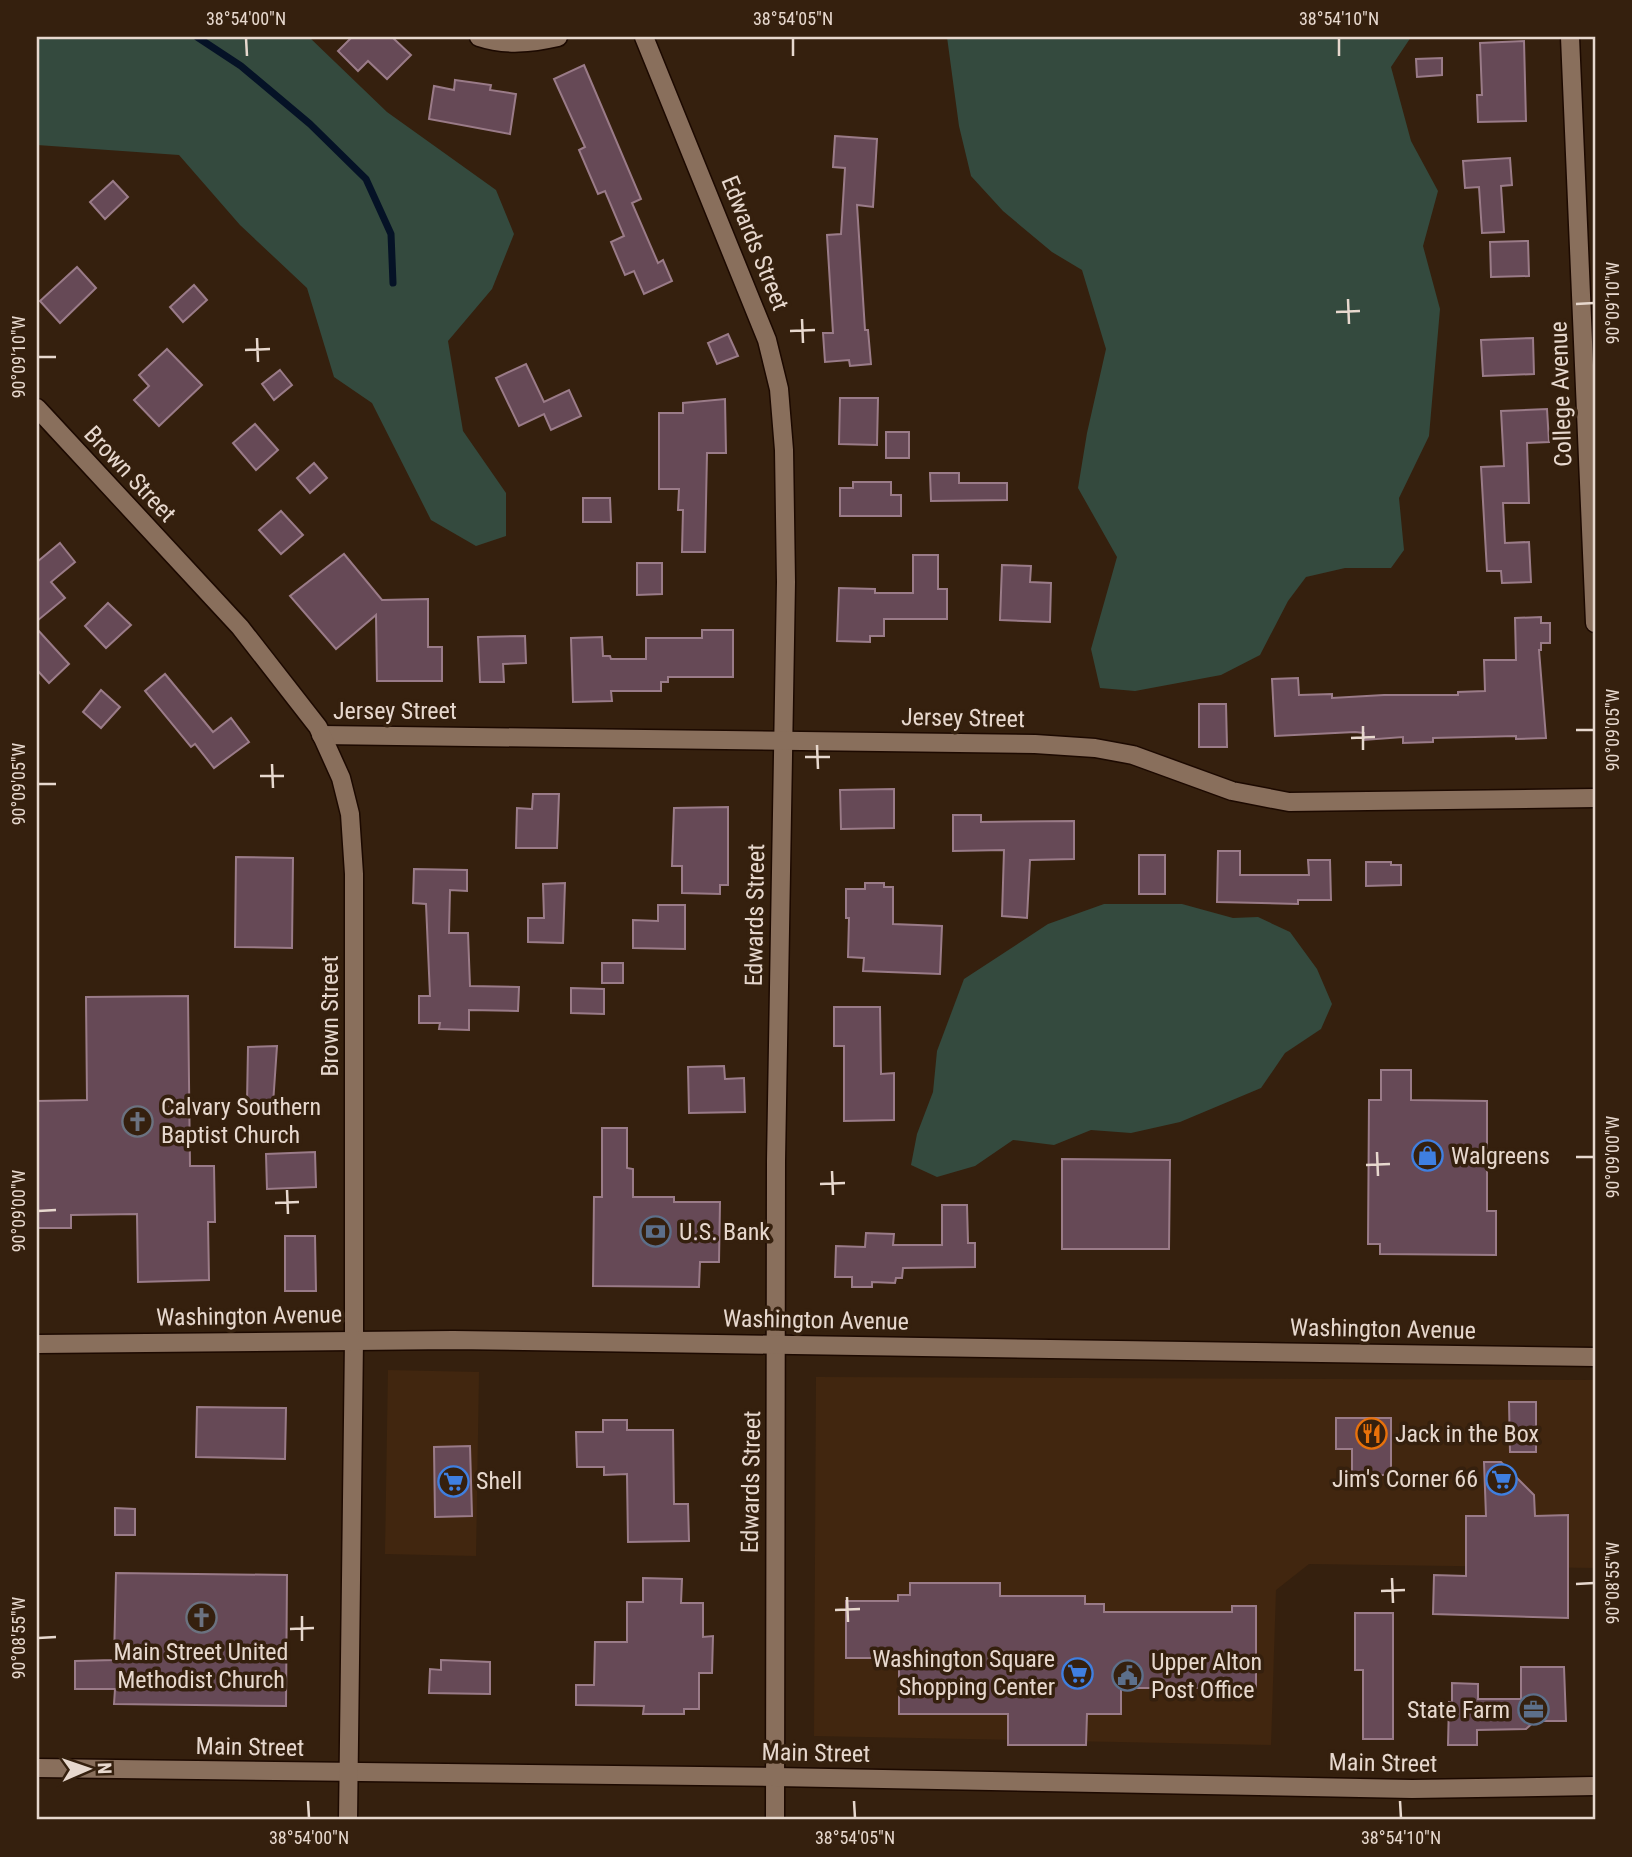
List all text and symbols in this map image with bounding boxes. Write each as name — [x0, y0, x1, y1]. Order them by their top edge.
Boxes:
text: 38°54'00"N — [206, 8, 286, 29]
text: 38°54'05"N — [753, 8, 833, 29]
text: 38°54'10"N — [1299, 8, 1379, 29]
street label: Edwards Street — [715, 172, 795, 314]
text: 90°09'10"W — [1602, 261, 1623, 344]
text: 90°09'10"W — [8, 315, 29, 398]
street label: College Avenue — [1544, 321, 1578, 467]
street label: Brown Street — [78, 420, 182, 528]
text: 90°09'05"W — [1602, 688, 1623, 771]
street label: Jersey Street — [333, 697, 457, 725]
street label: Jersey Street — [901, 703, 1025, 733]
text: 90°09'05"W — [8, 742, 29, 825]
street label: Edwards Street — [740, 844, 770, 986]
street label: Brown Street — [316, 955, 344, 1077]
place label: Calvary Southern Baptist Church — [161, 1093, 321, 1149]
church icon: Calvary Southern Baptist Church — [121, 1104, 155, 1138]
text: 90°09'00"W — [1602, 1115, 1623, 1198]
shop icon: Walgreens — [1411, 1139, 1445, 1173]
place label: Walgreens — [1451, 1142, 1550, 1170]
text: 90°09'00"W — [8, 1169, 29, 1252]
bank icon: U.S. Bank — [639, 1215, 673, 1249]
place label: U.S. Bank — [679, 1218, 770, 1246]
street label: Washington Avenue — [156, 1300, 342, 1332]
street label: Washington Avenue — [723, 1304, 909, 1336]
street label: Washington Avenue — [1290, 1313, 1476, 1345]
street label: Edwards Street — [736, 1411, 766, 1553]
restaurant icon: Jack in the Box — [1355, 1417, 1389, 1451]
place label: Jack in the Box — [1395, 1420, 1539, 1448]
supermarket icon: Jim's Corner 66 — [1484, 1462, 1518, 1496]
supermarket icon: Shell — [436, 1464, 470, 1498]
place label: Jim's Corner 66 — [1332, 1465, 1478, 1493]
place label: Shell — [476, 1467, 522, 1495]
text: 90°08'55"W — [1602, 1541, 1623, 1624]
text: 90°08'55"W — [8, 1596, 29, 1679]
church icon: Main Street United Methodist Church — [184, 1601, 218, 1635]
place label: Main Street United Methodist Church — [114, 1638, 288, 1694]
place label: Washington Square Shopping Center — [872, 1645, 1055, 1701]
place label: Upper Alton Post Office — [1151, 1648, 1262, 1704]
supermarket icon: Washington Square Shopping Center — [1061, 1656, 1095, 1690]
public building icon: Upper Alton Post Office — [1111, 1659, 1145, 1693]
office icon: State Farm — [1516, 1693, 1550, 1727]
place label: State Farm — [1407, 1696, 1510, 1724]
street label: Main Street — [196, 1732, 304, 1762]
north arrow — [52, 1734, 122, 1804]
street label: Main Street — [762, 1738, 870, 1768]
street label: Main Street — [1329, 1748, 1437, 1778]
text: N — [93, 1762, 116, 1775]
text: 38°54'00"N — [269, 1827, 349, 1848]
text: 38°54'05"N — [815, 1827, 895, 1848]
text: 38°54'10"N — [1361, 1827, 1441, 1848]

